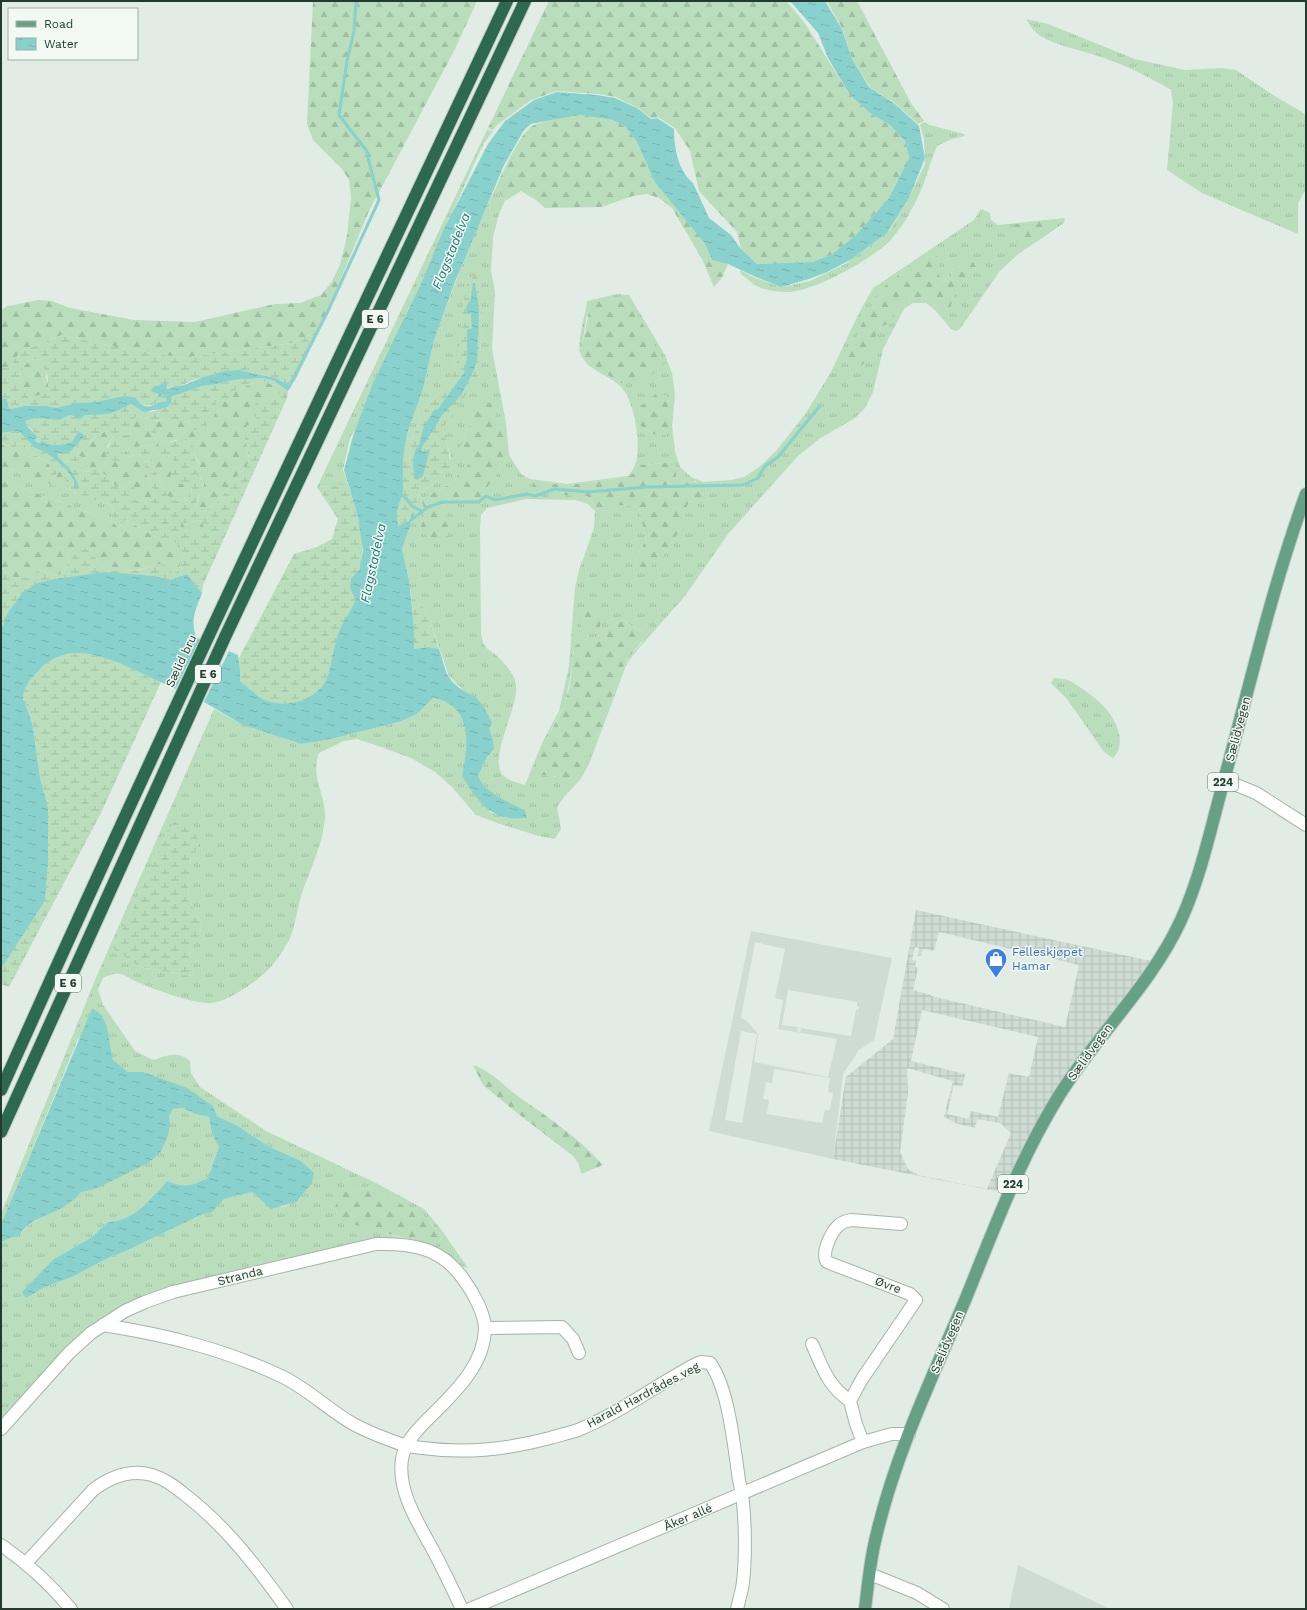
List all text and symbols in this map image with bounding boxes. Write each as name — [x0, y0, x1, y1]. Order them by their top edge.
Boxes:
legend — [8, 8, 138, 60]
text: Road — [44, 17, 73, 31]
text: Water — [44, 37, 79, 51]
water label: Flagstadelva — [429, 211, 473, 291]
road number: E 6 — [362, 310, 388, 328]
water label: Flagstadelva — [357, 522, 389, 604]
street label: Sælid bru — [163, 632, 199, 690]
road number: E 6 — [195, 665, 221, 683]
street label: Sælidvegen — [1223, 695, 1253, 763]
road number: 224 — [1208, 773, 1238, 791]
place label: Felleskjøpet Hamar — [1012, 945, 1083, 973]
shop icon: Felleskjøpet Hamar — [983, 946, 1009, 979]
road number: E 6 — [55, 974, 81, 992]
street label: Sælidvegen — [1065, 1021, 1115, 1083]
road number: 224 — [998, 1175, 1028, 1193]
street label: Stranda — [216, 1264, 264, 1288]
street label: Øvre — [873, 1274, 903, 1296]
street label: Sælidvegen — [928, 1309, 966, 1375]
street label: Harald Hardrådes veg — [584, 1359, 702, 1431]
street label: Åker allé — [662, 1501, 714, 1533]

